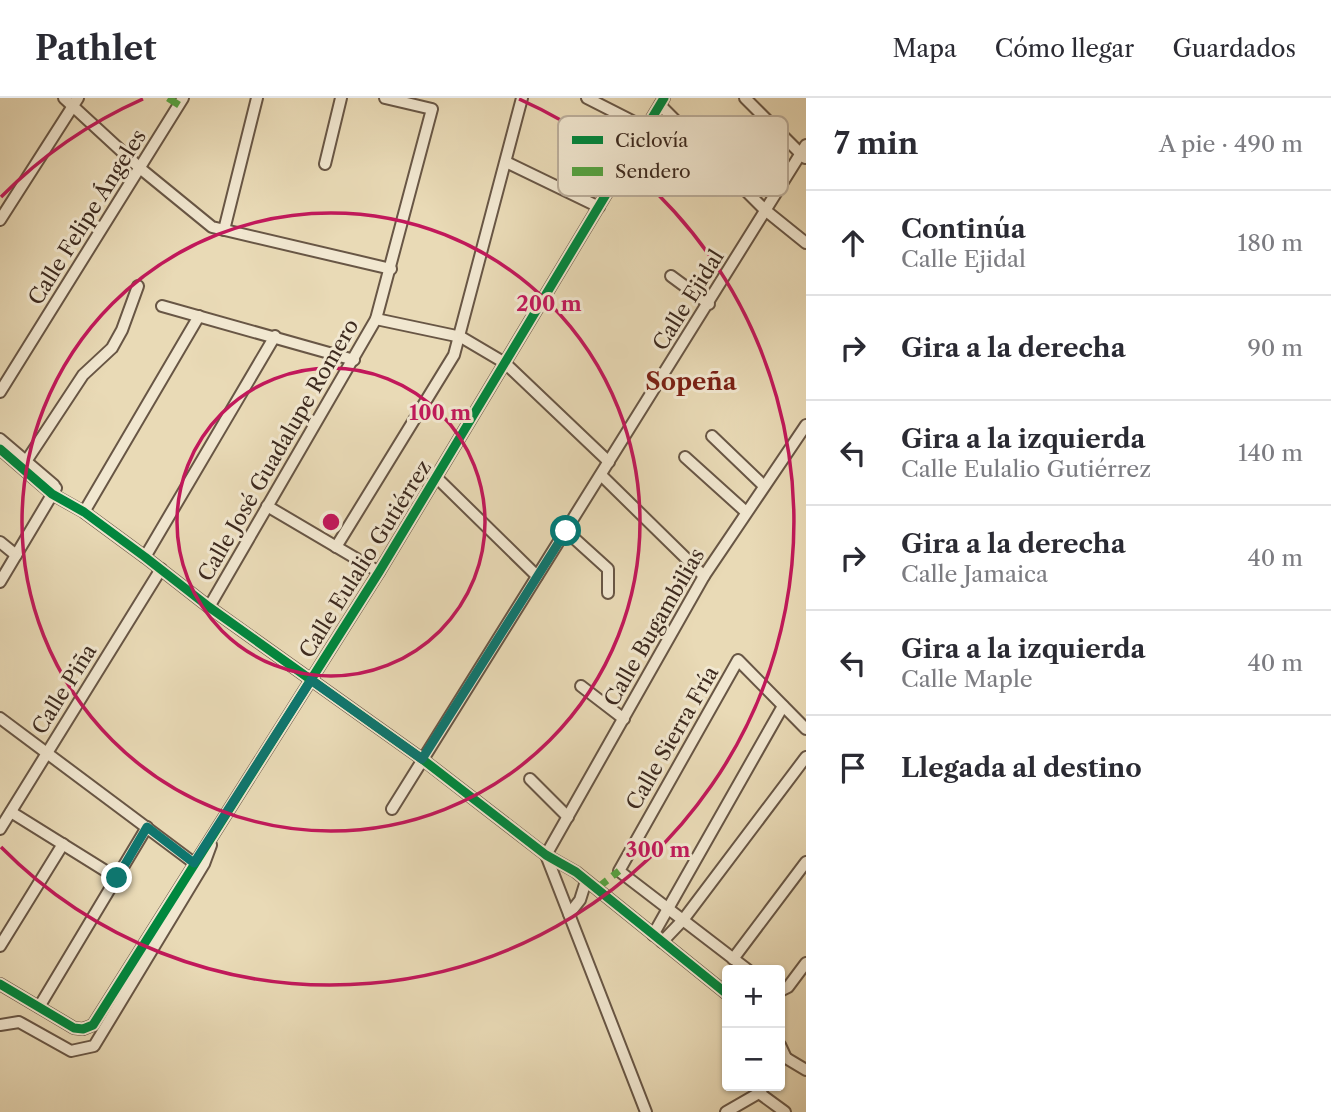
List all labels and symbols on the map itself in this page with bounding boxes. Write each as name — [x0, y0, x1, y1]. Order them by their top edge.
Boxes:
legend — [558, 116, 788, 196]
street label: Calle Felipe Ángeles — [23, 125, 151, 309]
text: Ciclovía — [615, 129, 688, 152]
text: Sendero — [615, 160, 691, 183]
street label: Calle Ejidal — [647, 245, 729, 355]
text: 200 m — [516, 291, 582, 316]
street label: Calle José Guadalupe Romero — [192, 314, 364, 586]
district label: Sopeña — [645, 367, 738, 396]
text: 100 m — [409, 400, 471, 425]
street label: Calle Eulalio Gutiérrez — [294, 456, 436, 662]
centre of rings — [319, 510, 343, 534]
route start — [550, 515, 581, 546]
street label: Calle Bugambilias — [599, 544, 709, 710]
street label: Calle Piña — [27, 639, 102, 739]
street label: Calle Sierra Fría — [621, 661, 724, 814]
text: 300 m — [626, 837, 690, 862]
route end — [101, 862, 132, 893]

